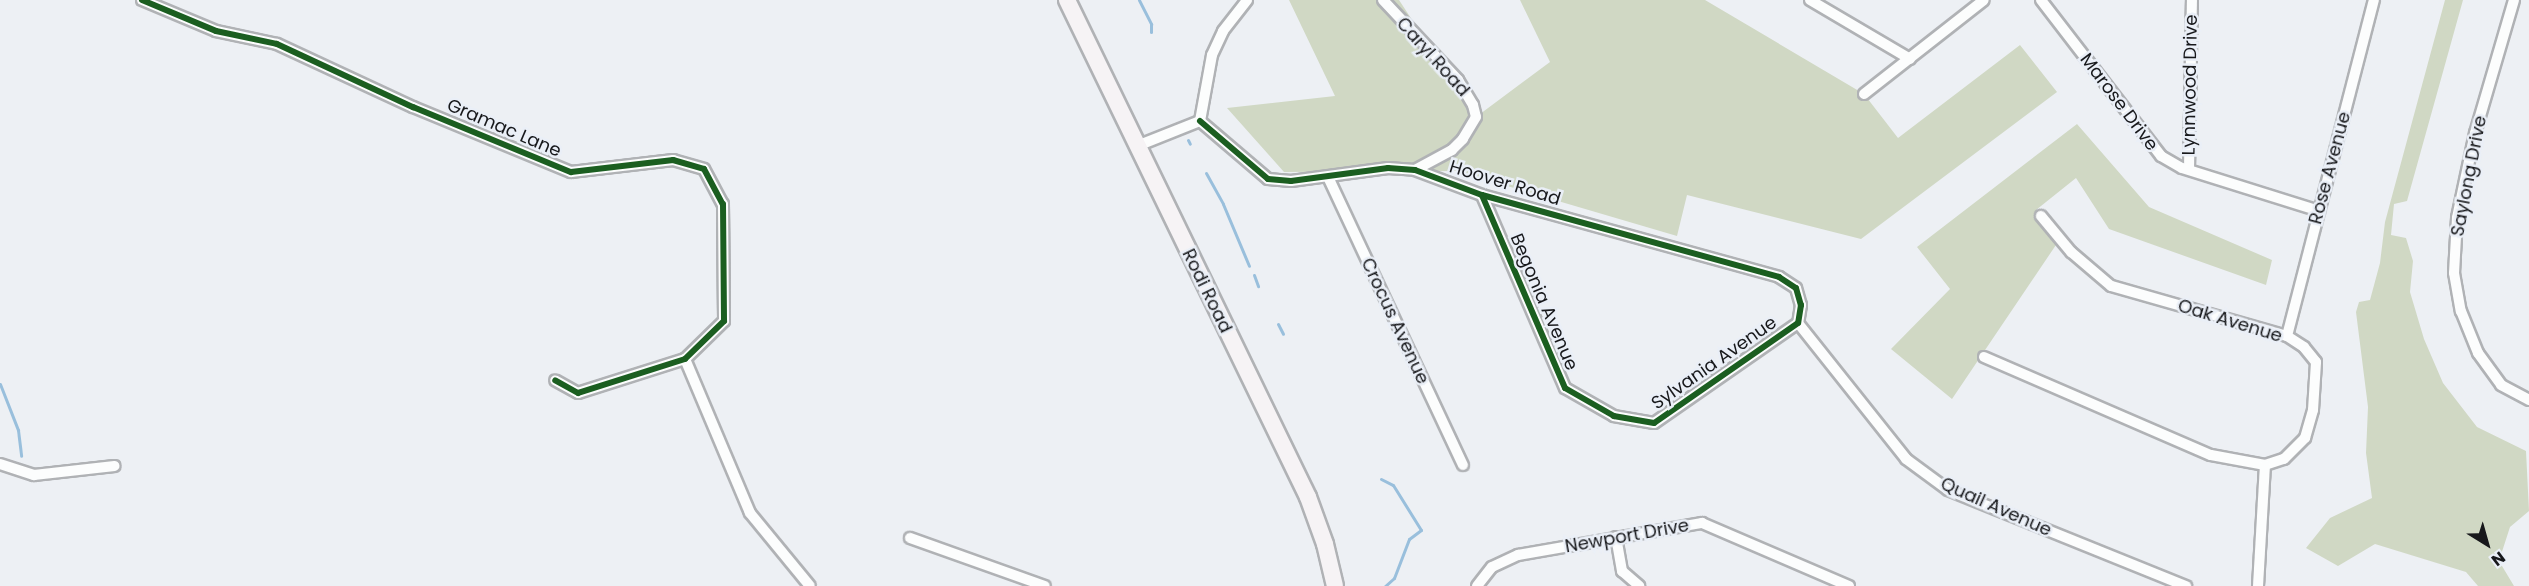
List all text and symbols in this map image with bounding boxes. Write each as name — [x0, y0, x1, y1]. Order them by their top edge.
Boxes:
street label: Caryl Road — [1392, 13, 1474, 101]
street label: Lynnwood Drive — [2178, 14, 2202, 156]
street label: Marose Drive — [2075, 49, 2163, 155]
street label: Gramac Lane — [444, 94, 564, 162]
street label: Rose Avenue — [2305, 109, 2355, 227]
street label: Saylong Drive — [2447, 114, 2491, 238]
street label: Hoover Road — [1447, 156, 1563, 210]
street label: Begonia Avenue — [1505, 230, 1583, 374]
street label: Rodi Road — [1177, 246, 1237, 336]
street label: Crocus Avenue — [1356, 255, 1434, 387]
street label: Oak Avenue — [2175, 295, 2285, 347]
street label: Sylvania Avenue — [1647, 312, 1781, 414]
street label: Quail Avenue — [1937, 473, 2055, 541]
street label: Newport Drive — [1563, 514, 1691, 558]
north arrow — [2457, 514, 2517, 574]
text: N — [2486, 546, 2510, 572]

